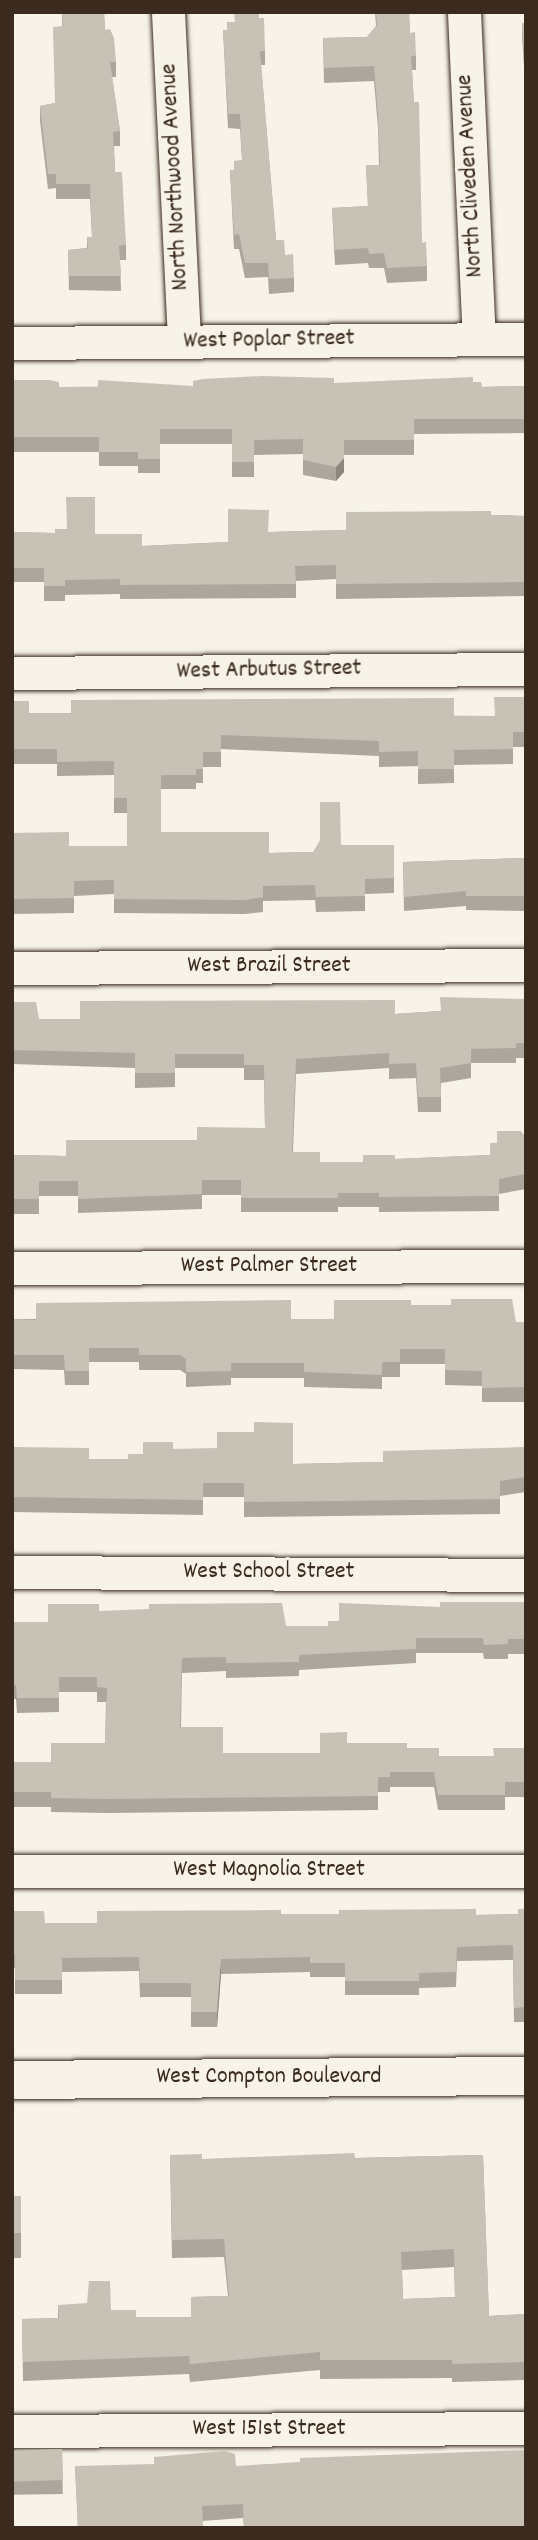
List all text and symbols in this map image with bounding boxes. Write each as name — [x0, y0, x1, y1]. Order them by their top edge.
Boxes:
street label: North Northwood Avenue — [156, 63, 196, 291]
street label: North Cliveden Avenue — [451, 74, 491, 278]
street label: West Poplar Street — [183, 325, 355, 357]
street label: West Arbutus Street — [176, 655, 362, 687]
street label: West Brazil Street — [187, 953, 351, 981]
street label: West Palmer Street — [181, 1253, 357, 1281]
street label: West School Street — [184, 1559, 354, 1587]
street label: West Magnolia Street — [173, 1857, 365, 1885]
street label: West Compton Boulevard — [156, 2064, 382, 2092]
street label: West 151st Street — [192, 2416, 346, 2444]

